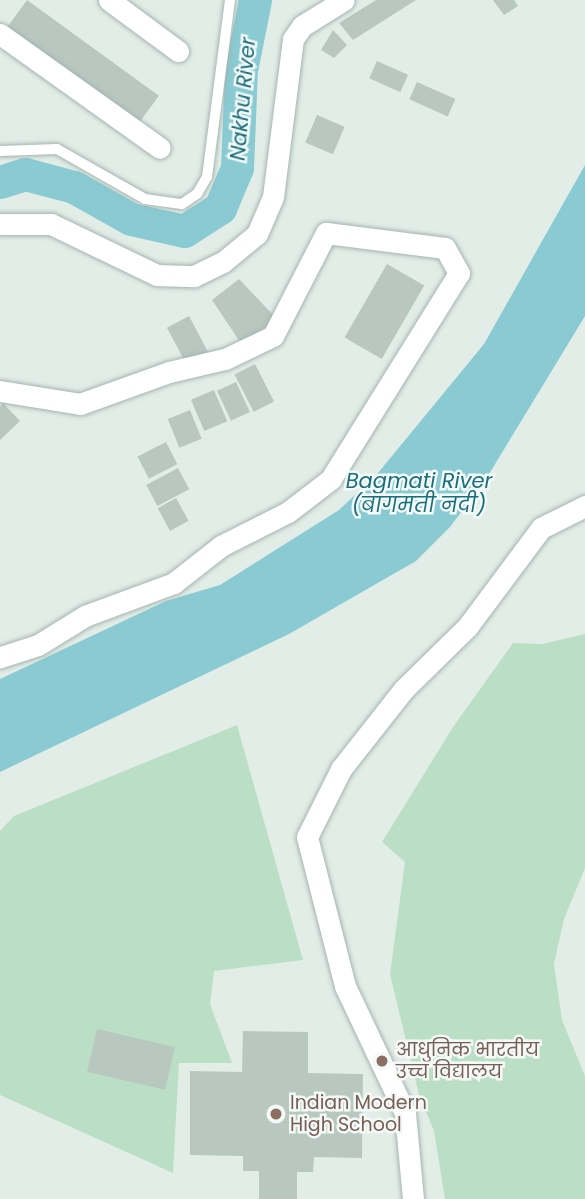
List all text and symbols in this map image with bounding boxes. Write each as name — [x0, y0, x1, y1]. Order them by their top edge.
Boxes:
water label: Nakhu River — [225, 36, 261, 162]
water label: Bagmati River (बागमती नदी) — [346, 468, 492, 518]
place label: आधुनिक भारतीय उच्च विद्यालय — [396, 1039, 539, 1083]
marker: आधुनिक भारतीय उच्च विद्यालय — [374, 1053, 390, 1069]
place label: Indian Modern High School — [290, 1092, 427, 1136]
marker: Indian Modern High School — [268, 1106, 284, 1122]

